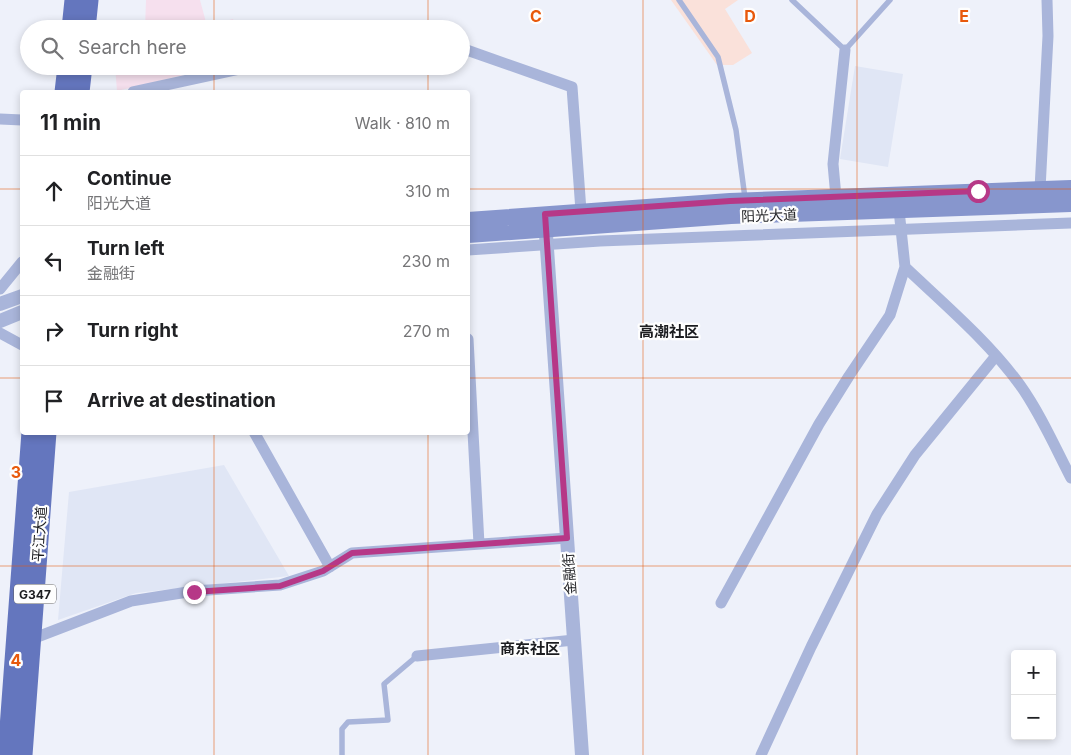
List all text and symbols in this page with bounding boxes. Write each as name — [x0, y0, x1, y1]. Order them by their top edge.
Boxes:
text: C — [530, 6, 542, 26]
text: D — [744, 6, 756, 26]
text: E — [959, 6, 969, 26]
search box — [20, 20, 470, 75]
icon: search — [38, 34, 66, 62]
text: Search here — [78, 36, 187, 59]
text: 11 min — [40, 110, 101, 135]
text: Walk · 810 m — [355, 113, 450, 133]
text: Continue — [87, 167, 172, 190]
icon: ahead — [40, 177, 68, 205]
route start — [967, 180, 990, 203]
text: 310 m — [405, 181, 450, 201]
text: 阳光大道 — [87, 193, 151, 213]
street label: 阳光大道 — [741, 206, 797, 224]
text: Turn left — [87, 237, 165, 260]
icon: left — [40, 247, 68, 275]
text: 230 m — [402, 251, 450, 271]
text: 金融街 — [87, 263, 135, 283]
icon: right — [40, 317, 68, 345]
text: Turn right — [87, 319, 178, 342]
text: 270 m — [403, 321, 450, 341]
district label: 高潮社区 — [639, 322, 699, 341]
icon: arrive — [40, 387, 68, 415]
text: Arrive at destination — [87, 389, 276, 412]
text: 3 — [11, 462, 21, 482]
street label: 平江大道 — [29, 505, 49, 563]
street label: 金融街 — [559, 552, 579, 596]
route end — [183, 581, 206, 604]
road number: G347 — [14, 584, 56, 604]
district label: 商东社区 — [500, 639, 560, 658]
text: 4 — [11, 650, 22, 670]
map controls — [1011, 650, 1056, 740]
button: + — [1011, 650, 1056, 695]
button: − — [1011, 695, 1056, 740]

